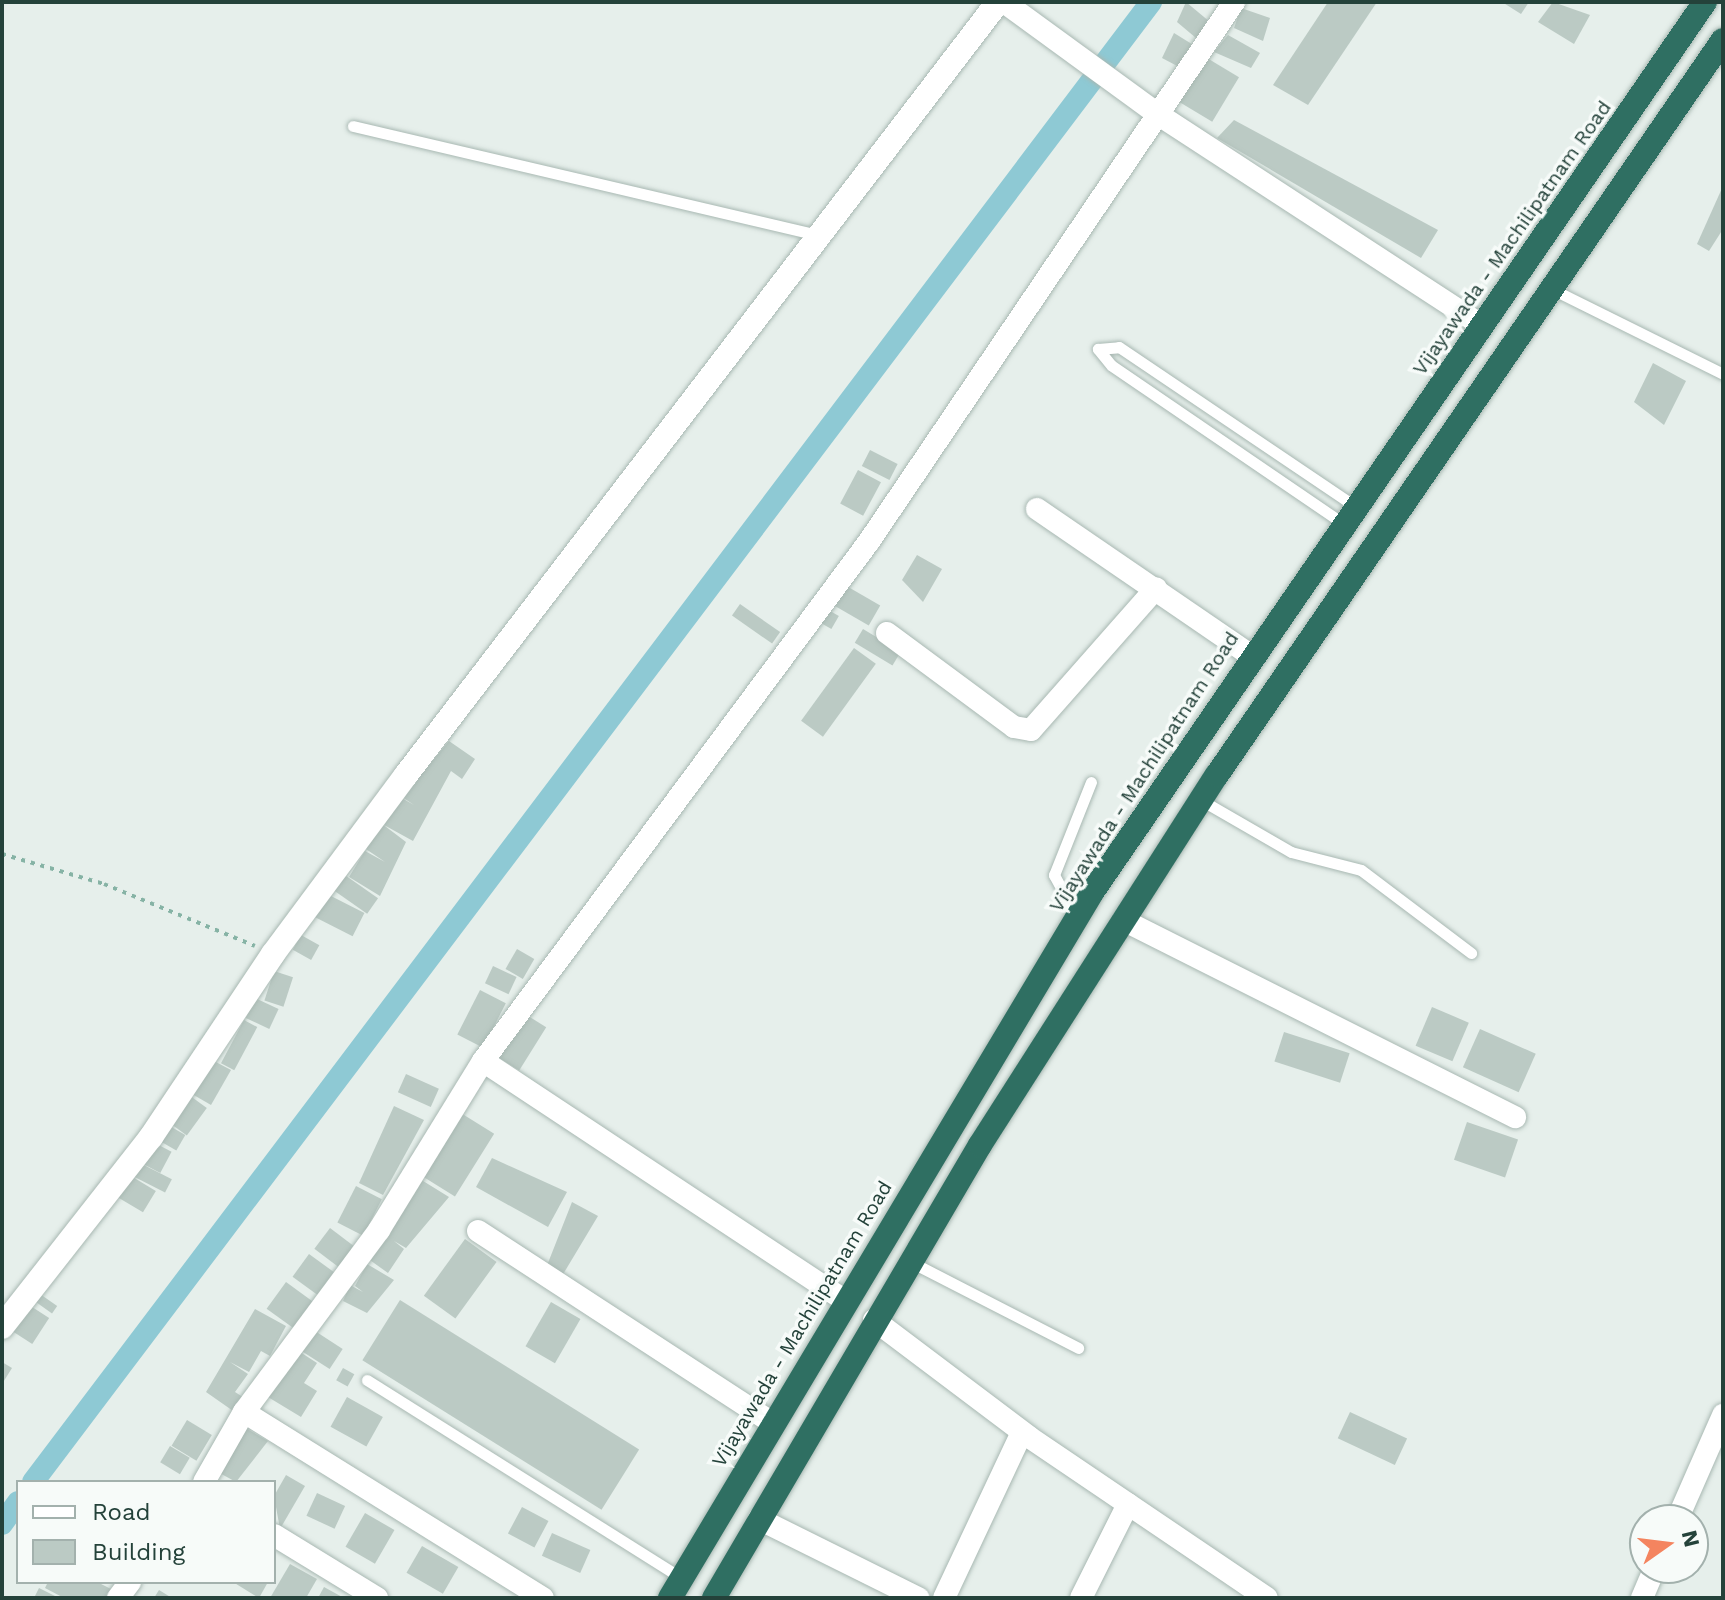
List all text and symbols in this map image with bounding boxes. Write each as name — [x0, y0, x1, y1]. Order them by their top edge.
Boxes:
street label: Vijayawada - Machilipatnam Road — [1408, 96, 1616, 380]
street label: Vijayawada - Machilipatnam Road — [1044, 627, 1244, 917]
street label: Vijayawada - Machilipatnam Road — [707, 1176, 897, 1472]
legend — [16, 1480, 276, 1584]
text: Road — [92, 1498, 151, 1526]
north arrow — [1629, 1504, 1709, 1584]
text: N — [1677, 1528, 1705, 1549]
text: Building — [92, 1538, 185, 1566]

